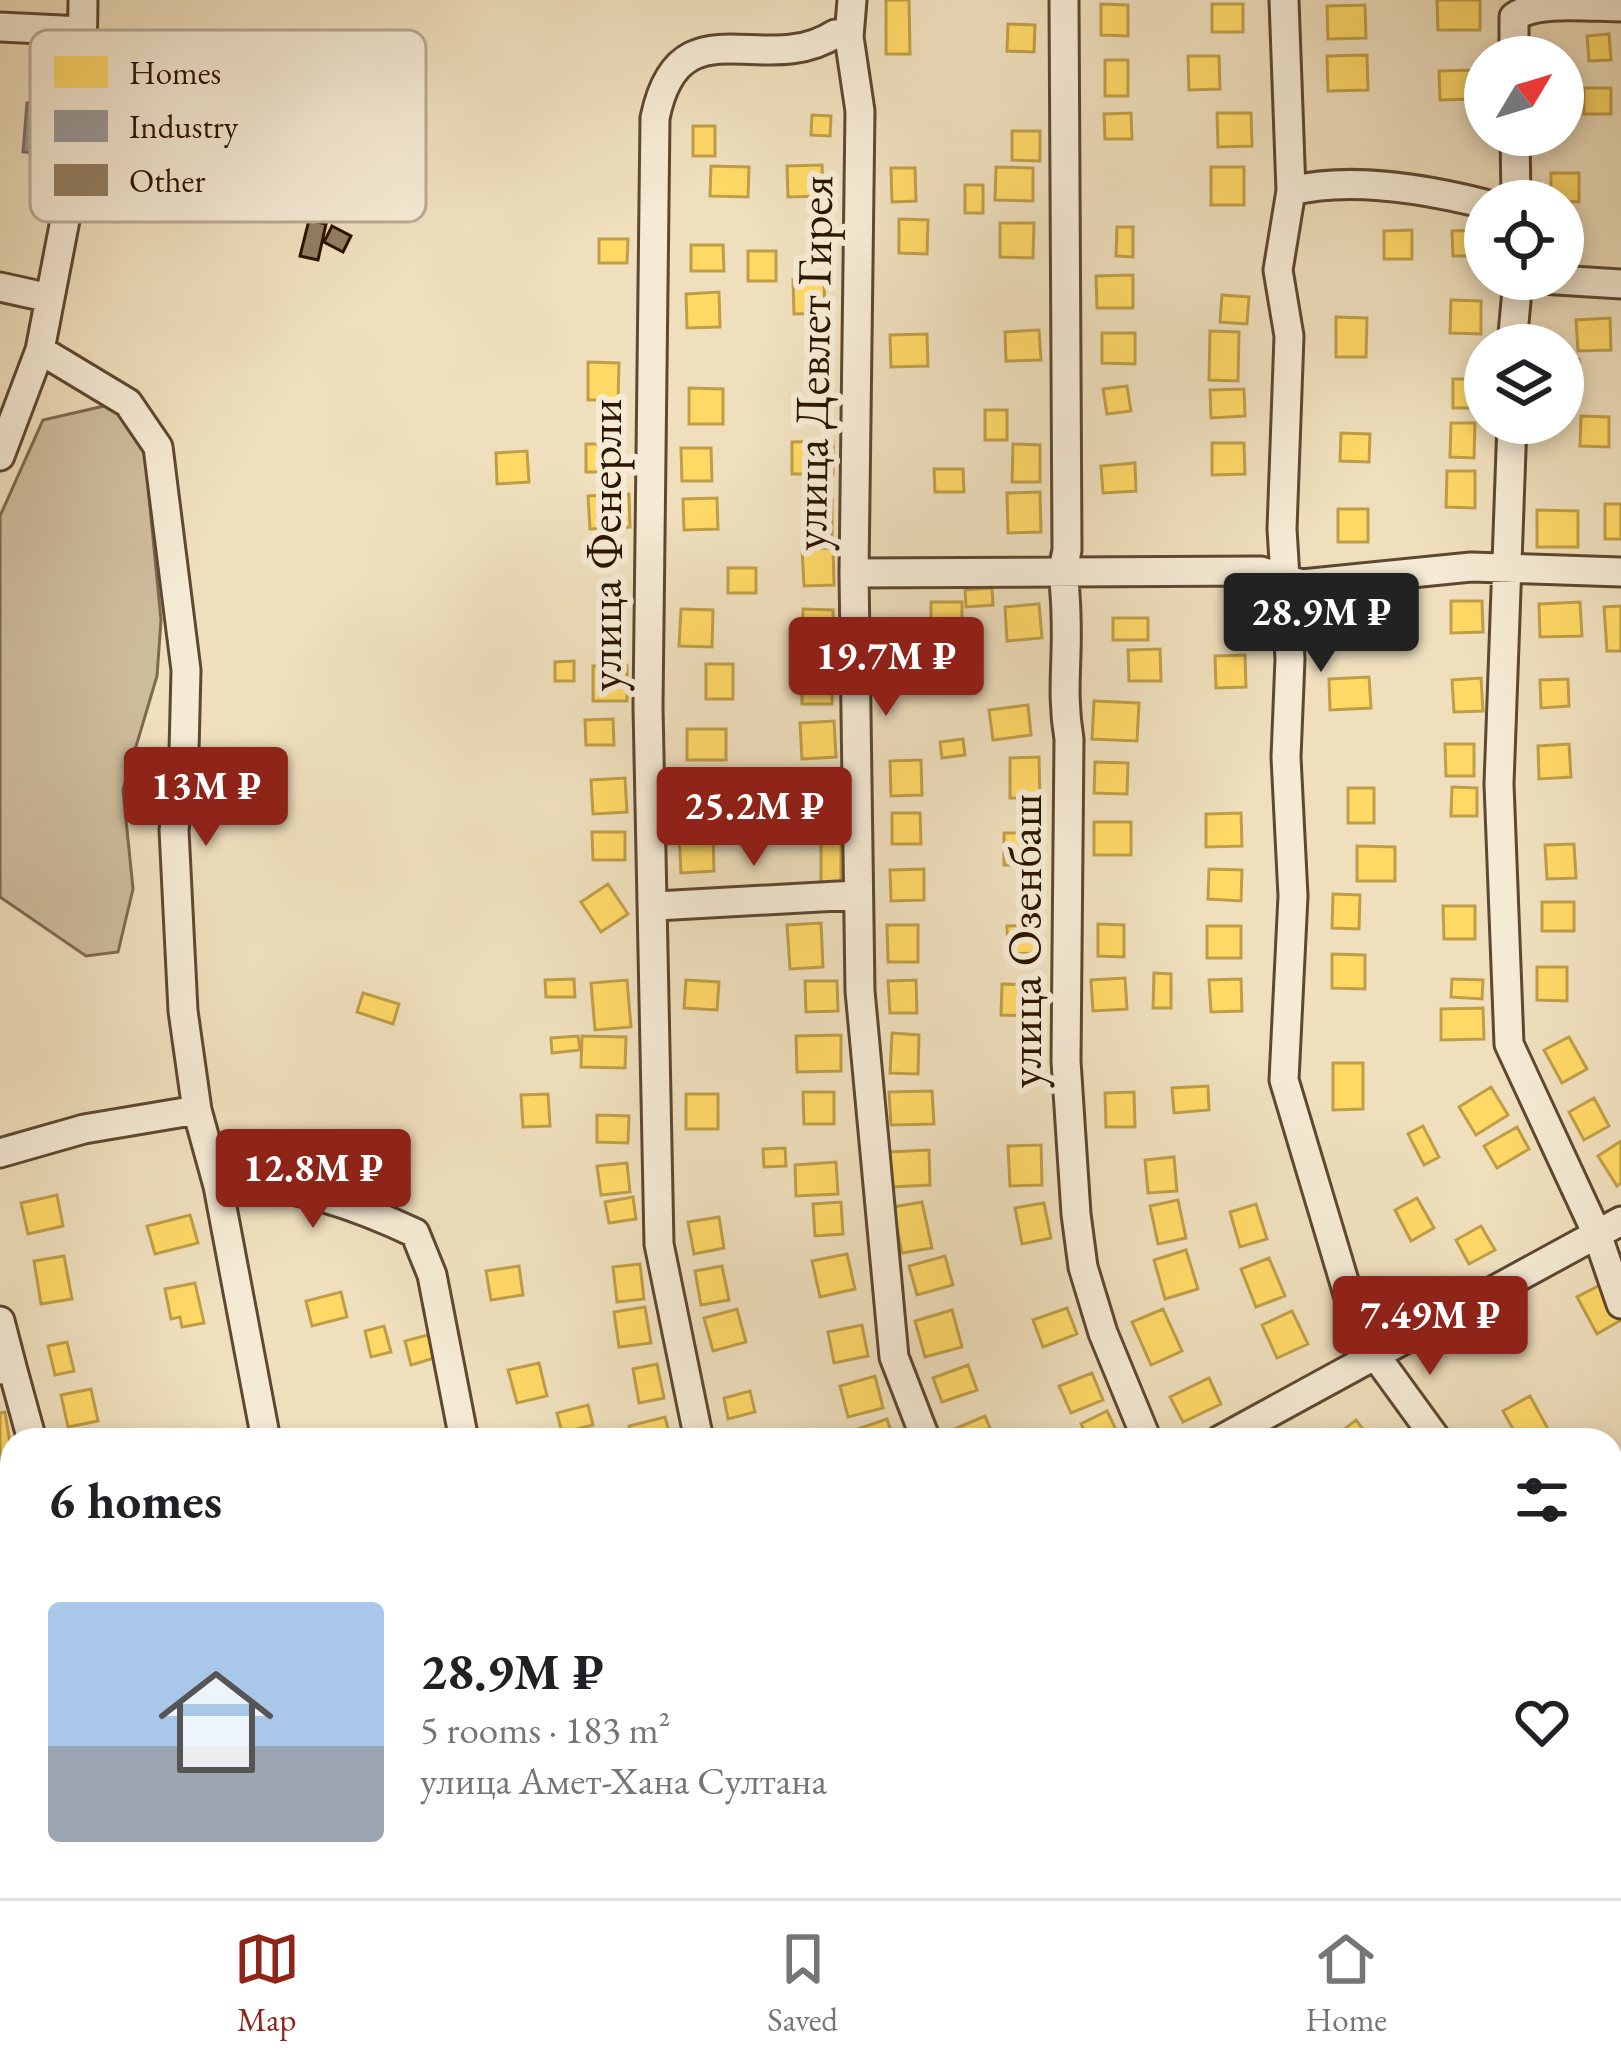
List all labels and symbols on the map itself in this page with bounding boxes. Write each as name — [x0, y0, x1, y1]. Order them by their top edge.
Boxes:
legend — [30, 30, 426, 222]
north arrow — [1464, 36, 1584, 156]
text: Homes — [129, 51, 221, 94]
text: Industry — [129, 105, 239, 148]
text: Other — [129, 159, 205, 202]
street label: улица Девлет Гирея — [778, 175, 846, 551]
street label: улица Фенерли — [573, 399, 635, 691]
pin: 28.9M ₽ — [1210, 573, 1432, 675]
pin: 19.7M ₽ — [775, 617, 997, 719]
pin: 13M ₽ — [122, 747, 290, 849]
pin: 25.2M ₽ — [643, 767, 865, 869]
street label: улица Озенбаш — [993, 794, 1055, 1088]
pin: 12.8M ₽ — [202, 1129, 424, 1231]
pin: 7.49M ₽ — [1319, 1276, 1541, 1378]

